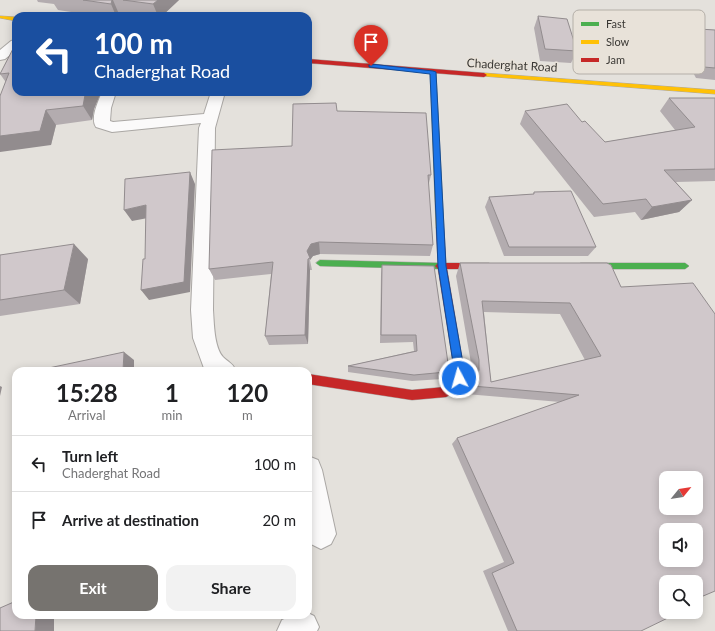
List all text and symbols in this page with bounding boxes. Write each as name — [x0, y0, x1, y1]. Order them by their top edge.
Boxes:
legend — [573, 10, 705, 74]
text: Fast — [606, 17, 626, 30]
pin — [354, 25, 388, 66]
text: 100 m — [94, 26, 173, 60]
icon: left — [28, 28, 80, 80]
icon: arrive — [360, 31, 382, 53]
text: Slow — [606, 35, 630, 48]
text: Jam — [606, 53, 625, 66]
street label: Chaderghat Road — [466, 55, 558, 75]
text: Chaderghat Road — [94, 60, 230, 82]
position arrow — [438, 357, 480, 399]
text: 15:28 — [56, 378, 118, 407]
text: 1 — [165, 378, 179, 407]
text: 120 — [226, 378, 268, 407]
text: Arrival — [68, 407, 105, 423]
text: min — [162, 407, 183, 423]
text: m — [242, 407, 253, 423]
text: Turn left — [62, 447, 118, 465]
icon: left — [28, 453, 50, 475]
text: 100 m — [254, 455, 296, 473]
text: Chaderghat Road — [62, 465, 160, 481]
north arrow — [659, 471, 703, 515]
map controls — [659, 471, 703, 619]
icon: arrive — [28, 509, 50, 531]
text: Arrive at destination — [62, 511, 199, 529]
text: 20 m — [262, 511, 296, 529]
button: sound — [659, 523, 703, 567]
button: Exit — [28, 565, 158, 611]
button: Share — [166, 565, 296, 611]
button: search — [659, 575, 703, 619]

